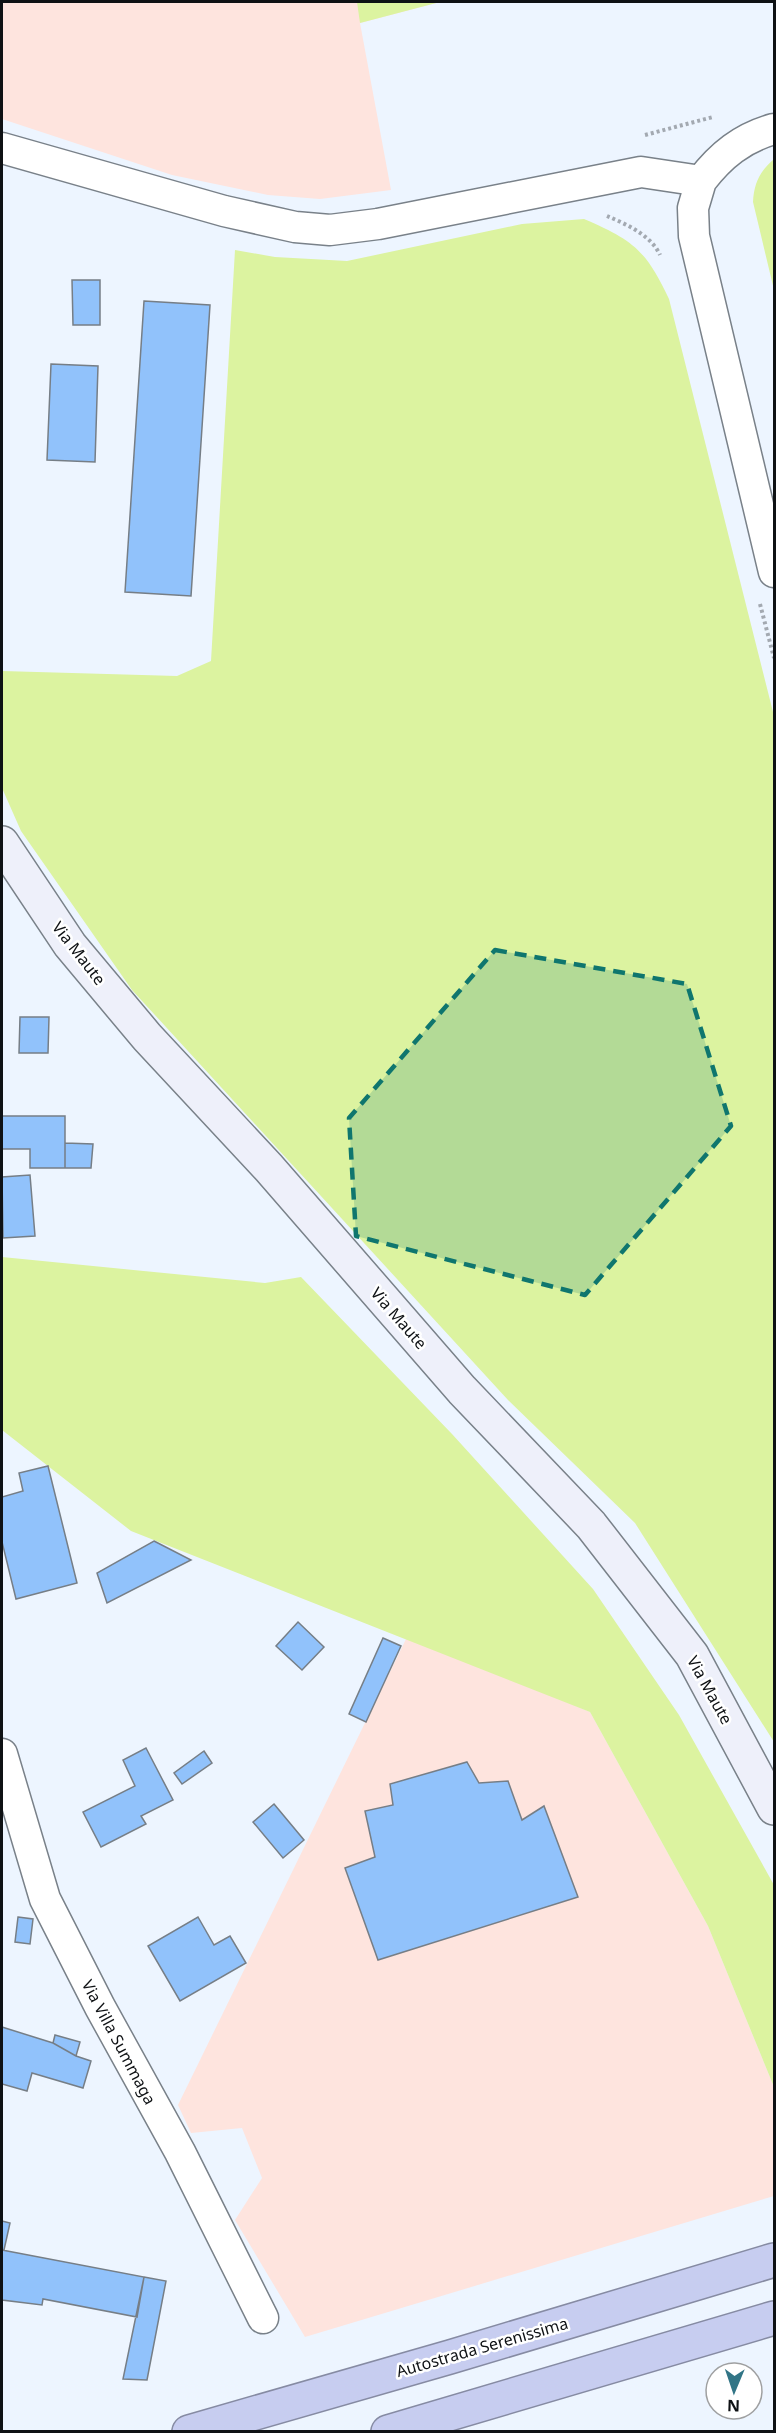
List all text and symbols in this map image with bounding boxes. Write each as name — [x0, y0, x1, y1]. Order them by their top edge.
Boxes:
street label: Via Maute — [47, 917, 111, 989]
street label: Via Maute — [366, 1282, 432, 1354]
street label: Via Maute — [682, 1652, 738, 1728]
street label: Via Villa Summaga — [77, 1976, 161, 2108]
street label: Autostrada Serenissima — [394, 2312, 570, 2382]
north arrow — [704, 2361, 764, 2421]
text: N — [727, 2395, 740, 2417]

